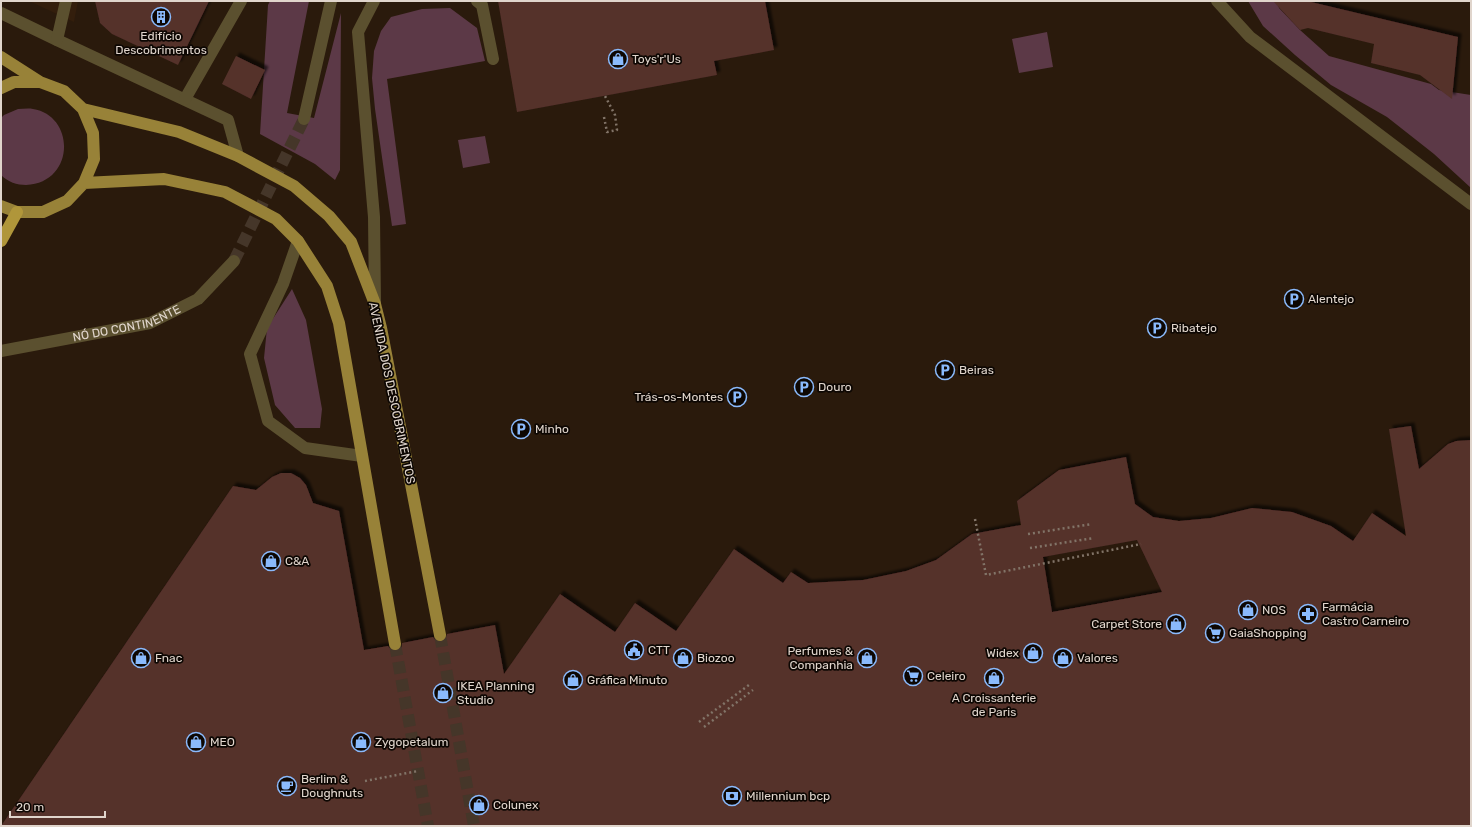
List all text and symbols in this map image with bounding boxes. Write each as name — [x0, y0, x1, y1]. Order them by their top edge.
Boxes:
building icon: Edifício Descobrimentos — [150, 6, 172, 28]
place label: Edifício Descobrimentos — [115, 29, 207, 57]
shop icon: Toys'r'Us — [607, 48, 629, 70]
place label: Toys'r'Us — [632, 52, 681, 66]
parking icon: Alentejo — [1283, 288, 1305, 310]
place label: Alentejo — [1308, 292, 1354, 306]
street label: AVENIDA DOS DESCOBRIMENTOS — [366, 301, 418, 485]
street label: NÓ DO CONTINENTE — [72, 302, 183, 344]
parking icon: Ribatejo — [1146, 317, 1168, 339]
place label: Ribatejo — [1171, 321, 1217, 335]
parking icon: Beiras — [934, 359, 956, 381]
place label: Beiras — [959, 363, 994, 377]
parking icon: Douro — [793, 376, 815, 398]
place label: Douro — [818, 380, 852, 394]
parking icon: Trás-os-Montes — [726, 386, 748, 408]
place label: Trás-os-Montes — [634, 390, 723, 404]
parking icon: Minho — [510, 418, 532, 440]
place label: Minho — [535, 422, 569, 436]
shop icon: C&A — [260, 550, 282, 572]
place label: C&A — [285, 554, 309, 568]
shop icon: NOS — [1237, 599, 1259, 621]
place label: Farmácia Castro Carneiro — [1322, 600, 1409, 628]
place label: NOS — [1262, 603, 1286, 617]
pharmacy icon: Farmácia Castro Carneiro — [1297, 603, 1319, 625]
shop icon: Carpet Store — [1165, 613, 1187, 635]
place label: Carpet Store — [1091, 617, 1162, 631]
supermarket icon: GaiaShopping — [1204, 622, 1226, 644]
place label: GaiaShopping — [1229, 626, 1307, 640]
public building icon: CTT — [623, 639, 645, 661]
shop icon: Widex — [1022, 642, 1044, 664]
place label: CTT — [648, 643, 670, 657]
place label: Perfumes & Companhia — [787, 644, 854, 672]
place label: Widex — [986, 646, 1020, 660]
shop icon: Fnac — [130, 647, 152, 669]
shop icon: Biozoo — [672, 647, 694, 669]
shop icon: Perfumes & Companhia — [856, 647, 878, 669]
shop icon: Valores — [1052, 647, 1074, 669]
place label: Fnac — [155, 651, 183, 665]
place label: Biozoo — [697, 651, 735, 665]
place label: Valores — [1077, 651, 1118, 665]
supermarket icon: Celeiro — [902, 665, 924, 687]
shop icon: A Croissanterie de Paris — [983, 667, 1005, 689]
shop icon: Gráfica Minuto — [562, 669, 584, 691]
place label: Celeiro — [927, 669, 966, 683]
place label: Gráfica Minuto — [587, 673, 668, 687]
place label: IKEA Planning Studio — [457, 679, 535, 707]
shop icon: IKEA Planning Studio — [432, 682, 454, 704]
place label: A Croissanterie de Paris — [952, 691, 1037, 719]
shop icon: MEO — [185, 731, 207, 753]
shop icon: Zygopetalum — [350, 731, 372, 753]
place label: MEO — [210, 735, 235, 749]
place label: Zygopetalum — [375, 735, 448, 749]
place label: Berlim & Doughnuts — [301, 772, 363, 800]
cafe icon: Berlim & Doughnuts — [276, 775, 298, 797]
bank icon: Millennium bcp — [721, 785, 743, 807]
place label: Millennium bcp — [746, 789, 830, 803]
scale bar — [10, 793, 105, 819]
shop icon: Colunex — [468, 794, 490, 816]
place label: Colunex — [493, 798, 539, 812]
text: 20 m — [16, 800, 44, 814]

